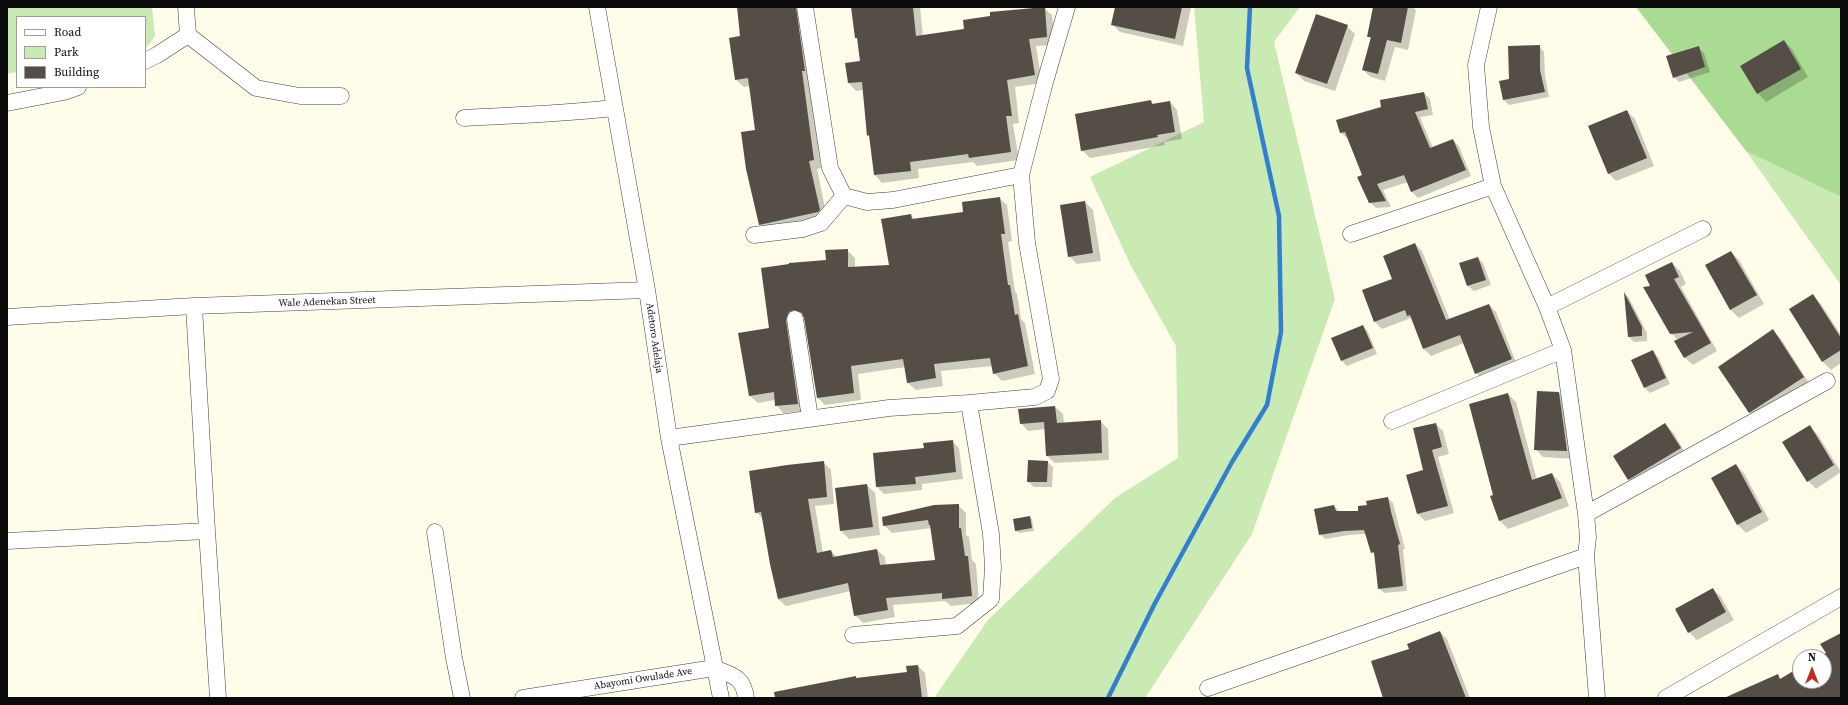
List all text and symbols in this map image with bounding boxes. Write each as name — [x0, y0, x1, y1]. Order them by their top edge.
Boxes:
legend — [16, 16, 146, 88]
text: Road — [54, 24, 81, 40]
text: Park — [54, 44, 79, 60]
text: Building — [54, 64, 99, 80]
street label: Wale Adenekan Street — [278, 294, 376, 310]
street label: Adetoro Adelaja — [643, 302, 665, 374]
north arrow — [1792, 649, 1832, 689]
text: N — [1808, 650, 1816, 665]
street label: Abayomi Owulade Ave — [593, 665, 693, 693]

